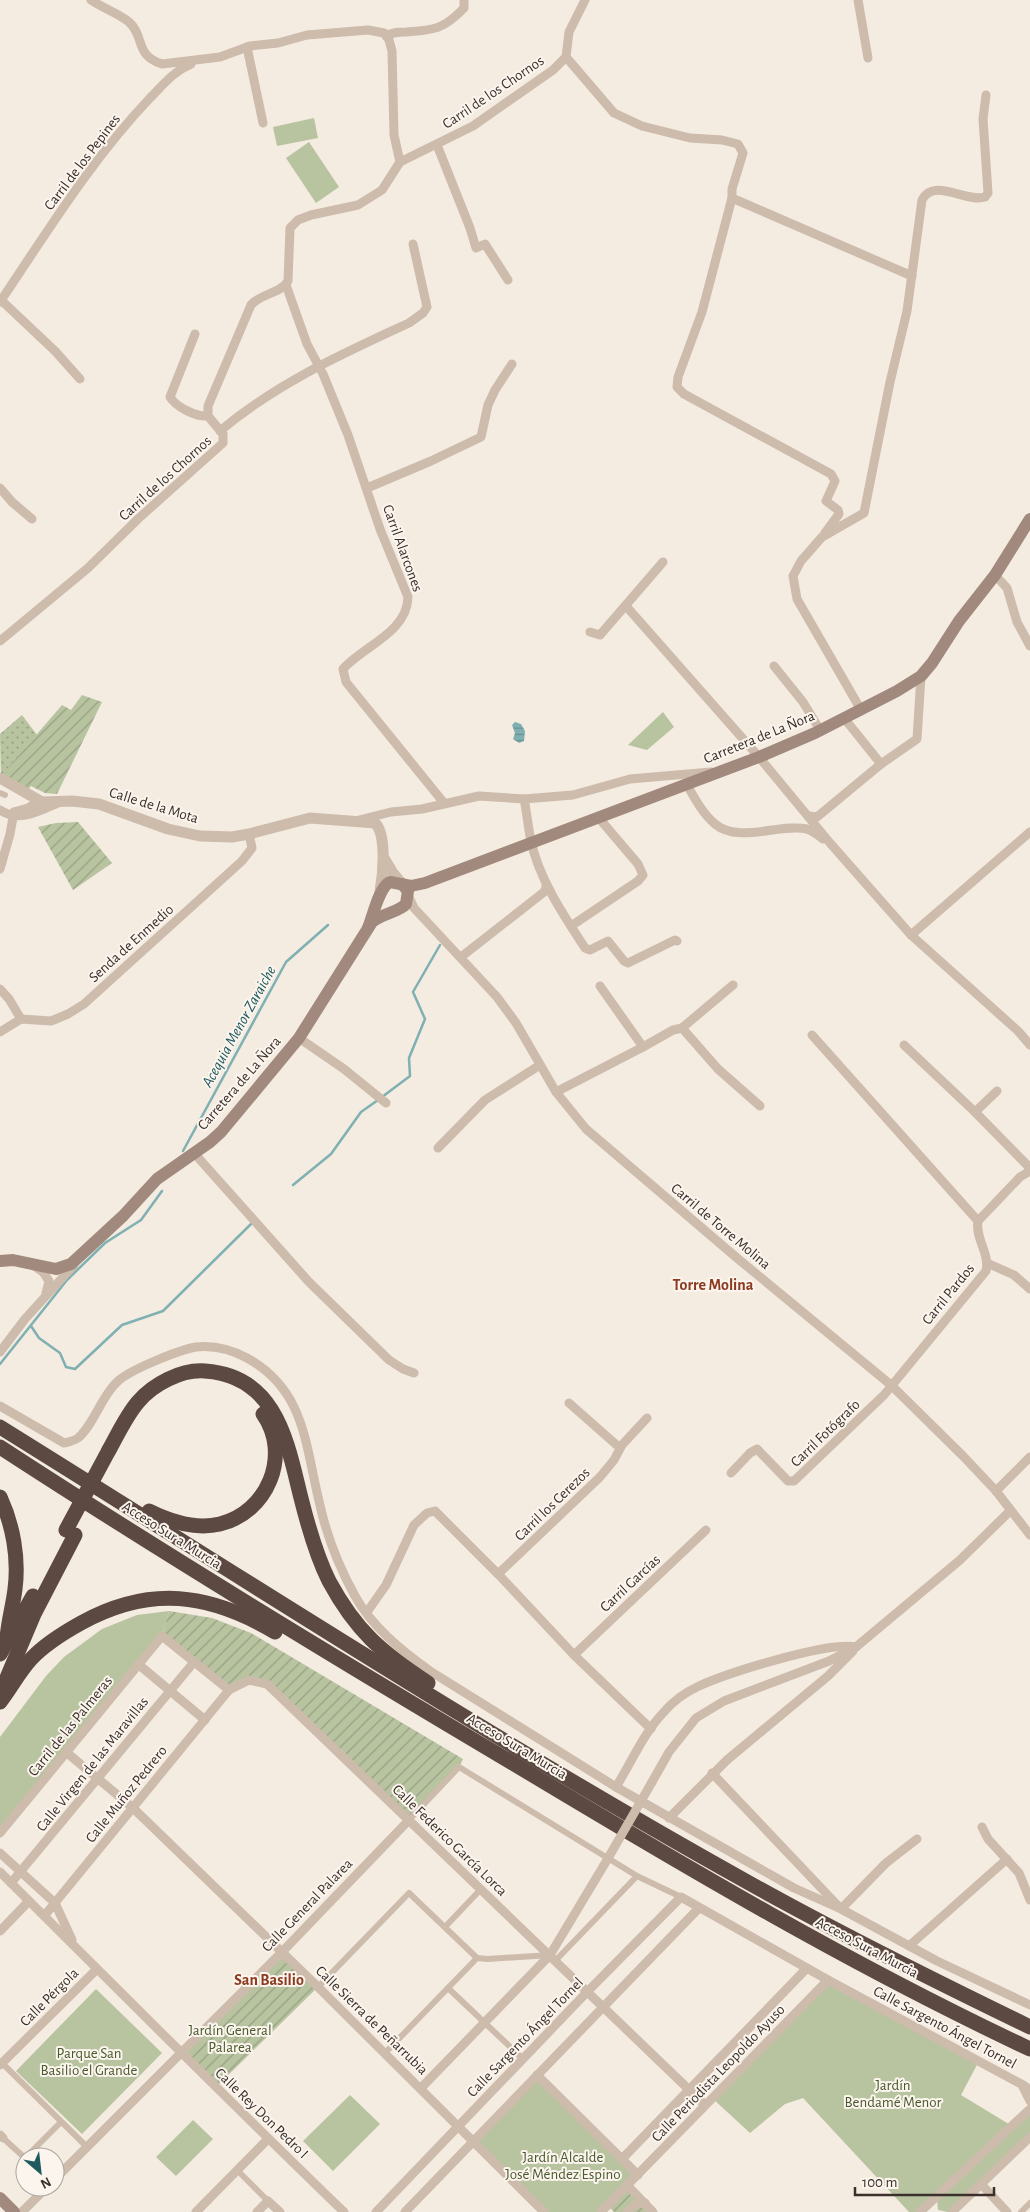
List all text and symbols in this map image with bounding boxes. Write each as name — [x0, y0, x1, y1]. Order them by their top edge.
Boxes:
street label: Carril de los Chornos — [440, 53, 547, 132]
street label: Carril de los Pepines — [42, 112, 123, 213]
street label: Carril de los Chornos — [116, 433, 214, 524]
street label: Carril Alarcones — [380, 503, 425, 594]
street label: Carretera de La Ñora — [701, 707, 817, 767]
street label: Calle de la Mota — [107, 785, 200, 826]
street label: Senda de Enmedio — [86, 902, 177, 985]
water label: Acequia Menor Zaraiche — [198, 963, 280, 1091]
street label: Carretera de La Ñora — [194, 1033, 284, 1133]
street label: Carril de Torre Molina — [668, 1181, 773, 1272]
street label: Carril Pardos — [919, 1261, 977, 1328]
district label: Torre Molina — [673, 1277, 754, 1293]
street label: Carril Fotógrafo — [788, 1397, 863, 1470]
street label: Carril los Cerezos — [512, 1465, 593, 1544]
street label: Acceso Sur a Murcia — [120, 1499, 224, 1572]
street label: Carril Garcías — [597, 1552, 663, 1615]
street label: Carril de las Palmeras — [26, 1673, 115, 1779]
street label: Calle Virgen de las Maravillas — [34, 1694, 151, 1835]
street label: Acceso Sur a Murcia — [464, 1711, 569, 1782]
street label: Calle Muñoz Pedrero — [83, 1743, 170, 1846]
street label: Calle Federico García Lorca — [389, 1782, 510, 1899]
street label: Calle General Palarea — [259, 1856, 356, 1955]
street label: Acceso Sur a Murcia — [813, 1914, 921, 1981]
street label: Calle Sierra de Peñarrubia — [313, 1963, 431, 2078]
street label: Calle Pérgola — [17, 1965, 81, 2029]
district label: San Basilio — [234, 1972, 304, 1988]
street label: Calle Sargento Ángel Tornel — [463, 1973, 586, 2100]
street label: Calle Sargento Ángel Tornel — [871, 1982, 1020, 2072]
street label: Calle Periodista Leopoldo Ayuso — [649, 2002, 788, 2145]
park label: Jardín General Palarea — [188, 2023, 272, 2055]
park label: Parque San Basilio el Grande — [40, 2046, 138, 2078]
street label: Calle Rey Don Pedro I — [212, 2065, 311, 2161]
park label: Jardín Bendamé Menor — [845, 2078, 942, 2110]
north arrow — [15, 2147, 65, 2197]
park label: Jardín Alcalde José Méndez Espino — [505, 2150, 621, 2182]
scale bar — [855, 2164, 994, 2196]
text: N — [38, 2174, 53, 2191]
text: 100 m — [862, 2175, 897, 2190]

